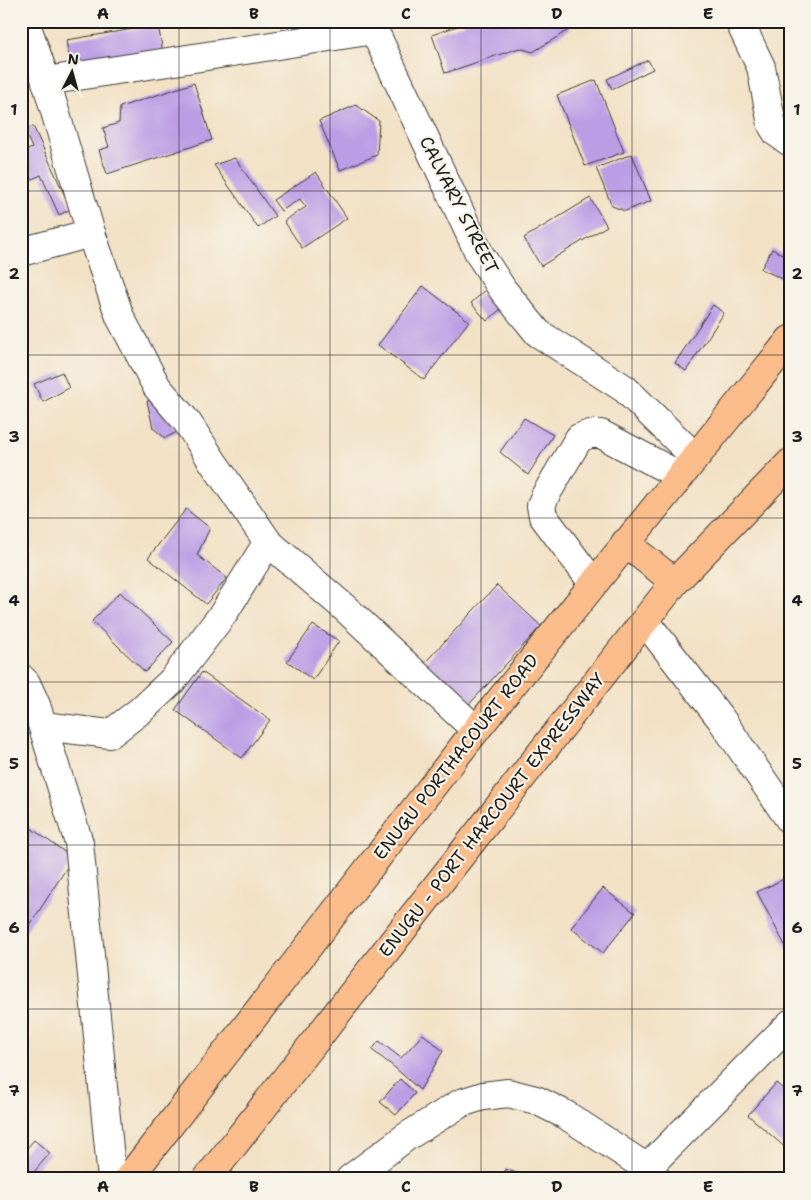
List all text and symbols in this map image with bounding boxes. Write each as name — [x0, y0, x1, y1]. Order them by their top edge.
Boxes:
text: A — [97, 3, 109, 24]
text: B — [249, 3, 259, 24]
text: C — [401, 3, 411, 24]
text: D — [551, 3, 563, 24]
text: E — [703, 3, 713, 24]
north arrow — [48, 48, 98, 98]
text: N — [67, 50, 80, 69]
text: 1 — [10, 99, 18, 120]
text: 1 — [793, 99, 801, 120]
street label: CALVARY STREET — [414, 132, 504, 278]
text: 2 — [8, 263, 20, 284]
text: 2 — [791, 263, 803, 284]
text: 3 — [8, 426, 20, 447]
text: 3 — [791, 426, 803, 447]
text: 4 — [8, 590, 20, 611]
text: 4 — [791, 590, 803, 611]
street label: ENUGU PORTHACOURT ROAD — [368, 649, 544, 865]
street label: ENUGU - PORT HARCOURT EXPRESSWAY — [373, 668, 611, 962]
text: 5 — [9, 753, 19, 774]
text: 5 — [792, 753, 802, 774]
text: 6 — [8, 917, 20, 938]
text: 6 — [791, 917, 803, 938]
text: 7 — [8, 1080, 20, 1101]
text: 7 — [791, 1080, 803, 1101]
text: A — [97, 1176, 109, 1197]
text: B — [249, 1176, 259, 1197]
text: C — [401, 1176, 411, 1197]
text: D — [551, 1176, 563, 1197]
text: E — [703, 1176, 713, 1197]

